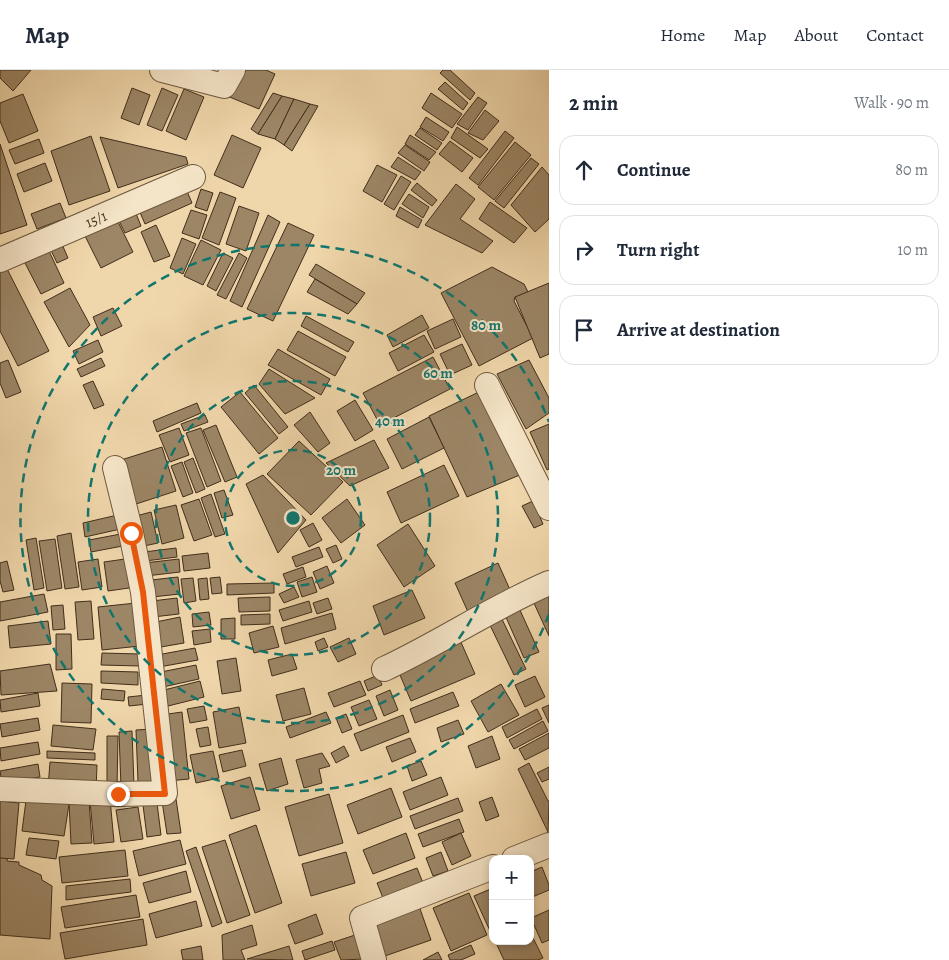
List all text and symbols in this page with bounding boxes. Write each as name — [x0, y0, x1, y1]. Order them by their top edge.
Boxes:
text: Map — [25, 19, 69, 51]
text: Home — [660, 23, 705, 47]
text: Map — [733, 23, 766, 47]
text: About — [794, 23, 838, 47]
text: Contact — [866, 23, 924, 47]
text: 2 min — [569, 89, 618, 117]
text: Walk · 90 m — [854, 92, 929, 114]
icon: ahead — [570, 156, 598, 184]
text: Continue — [617, 157, 691, 183]
text: 80 m — [895, 159, 928, 181]
street label: 15/1 — [82, 206, 110, 232]
icon: right — [570, 236, 598, 264]
text: Turn right — [617, 237, 699, 263]
text: 10 m — [898, 239, 928, 261]
text: 80 m — [471, 315, 501, 335]
icon: arrive — [570, 316, 598, 344]
text: Arrive at destination — [617, 317, 780, 343]
text: 60 m — [423, 363, 453, 383]
text: 40 m — [375, 411, 405, 431]
text: 20 m — [326, 460, 356, 480]
centre of rings — [284, 509, 302, 527]
route start — [120, 522, 143, 545]
route end — [107, 783, 130, 806]
map controls — [489, 855, 534, 945]
button: + — [489, 855, 534, 900]
button: − — [489, 900, 534, 945]

